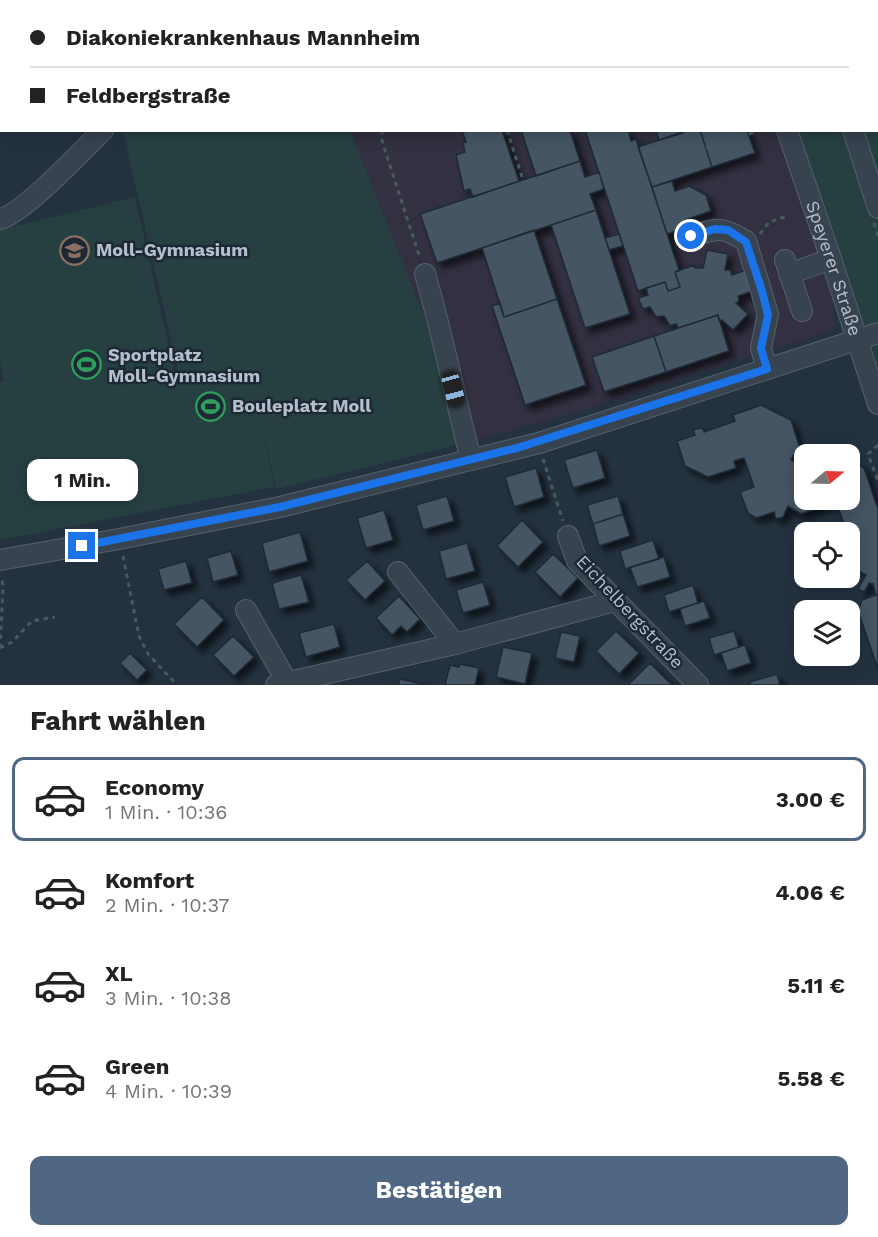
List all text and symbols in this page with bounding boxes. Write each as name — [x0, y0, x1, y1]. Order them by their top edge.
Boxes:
text: Diakoniekrankenhaus Mannheim — [66, 25, 420, 50]
text: Feldbergstraße — [66, 83, 231, 108]
street label: Speyerer Straße — [802, 198, 866, 338]
route start — [677, 222, 704, 249]
school or university icon: Moll-Gymnasium — [59, 234, 91, 266]
place label: Moll-Gymnasium — [96, 239, 248, 260]
place label: Sportplatz Moll-Gymnasium — [108, 344, 260, 386]
sports icon: Sportplatz Moll-Gymnasium — [71, 349, 103, 381]
car — [440, 369, 466, 409]
sports icon: Bouleplatz Moll — [195, 390, 227, 422]
place label: Bouleplatz Moll — [232, 395, 371, 416]
north arrow — [794, 444, 860, 510]
map controls — [794, 444, 860, 666]
callout: 1 Min. — [26, 459, 138, 501]
text: 1 Min. — [54, 468, 111, 492]
button: locate — [794, 522, 860, 588]
route end — [68, 532, 95, 559]
street label: Eichelbergstraße — [572, 551, 688, 673]
button: layers — [794, 600, 860, 666]
text: Fahrt wählen — [30, 705, 206, 737]
icon: car — [33, 772, 87, 826]
text: Economy — [105, 775, 204, 800]
text: 3.00 € — [776, 787, 845, 812]
text: 1 Min. · 10:36 — [105, 800, 227, 824]
icon: car — [33, 865, 87, 919]
text: Komfort — [105, 868, 194, 893]
text: 4.06 € — [775, 880, 845, 905]
text: 2 Min. · 10:37 — [105, 893, 230, 917]
icon: car — [33, 958, 87, 1012]
text: XL — [105, 961, 133, 986]
text: 5.11 € — [787, 973, 845, 998]
text: 3 Min. · 10:38 — [105, 986, 231, 1010]
icon: car — [33, 1051, 87, 1105]
text: Green — [105, 1054, 169, 1079]
text: 5.58 € — [777, 1066, 845, 1091]
text: 4 Min. · 10:39 — [105, 1079, 232, 1103]
button: Bestätigen — [30, 1156, 848, 1225]

